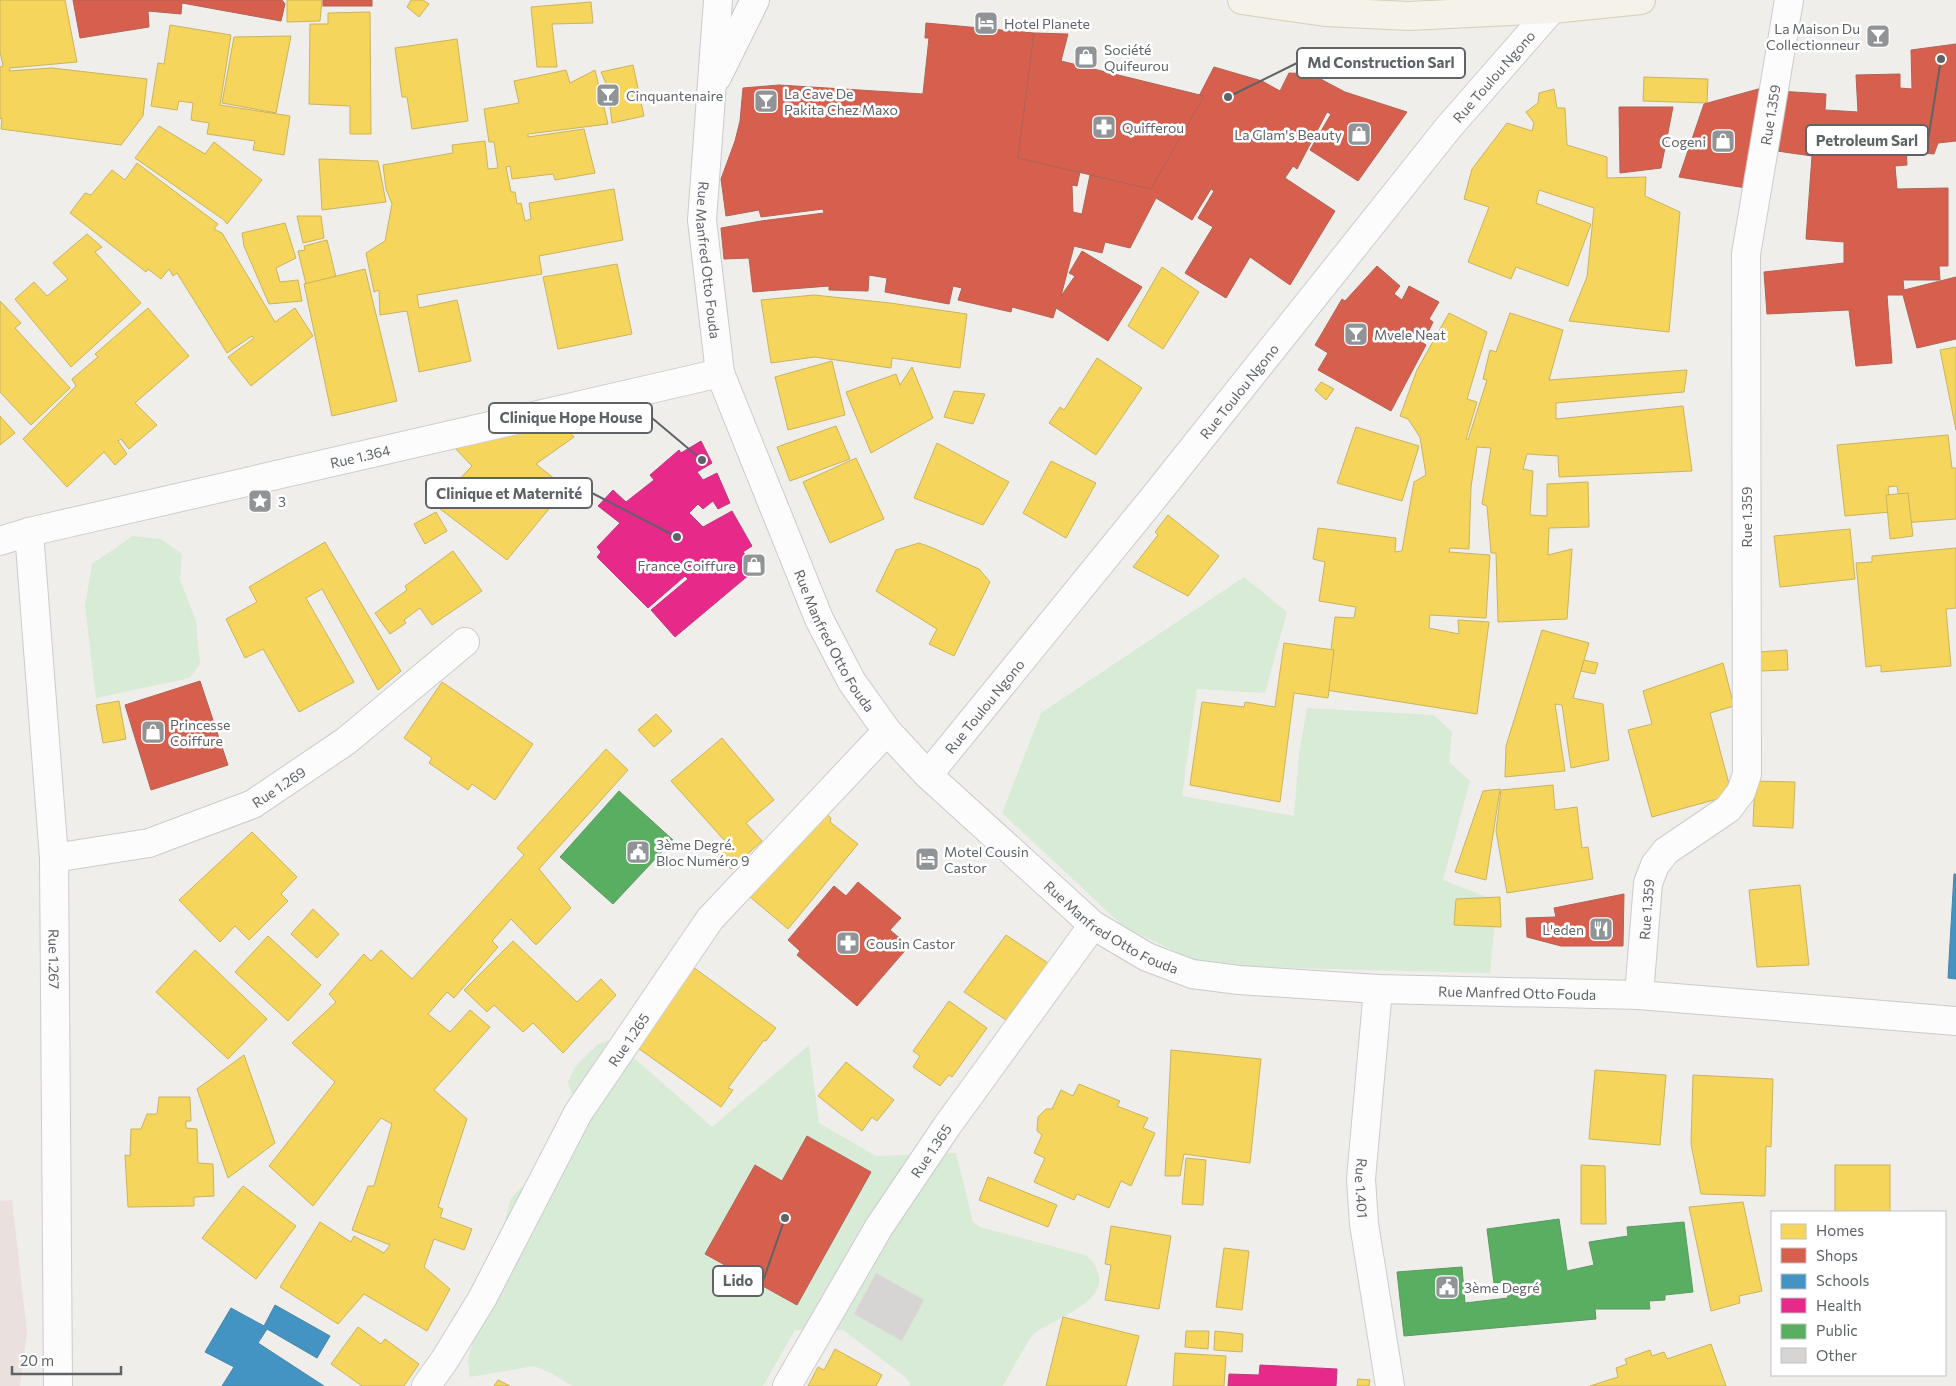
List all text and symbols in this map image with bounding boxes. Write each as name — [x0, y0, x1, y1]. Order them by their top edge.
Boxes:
hotel icon: Hotel Planete — [973, 10, 999, 36]
place label: Hotel Planete — [1004, 15, 1090, 32]
place label: La Maison Du Collectionneur — [1766, 20, 1860, 53]
bar icon: La Maison Du Collectionneur — [1865, 23, 1891, 49]
street label: Rue Toulou Ngono — [1449, 27, 1538, 126]
place label: Société Quifeurou — [1104, 41, 1169, 74]
shop icon: Société Quifeurou — [1073, 44, 1099, 70]
callout: Md Construction Sarl — [1297, 48, 1465, 78]
text: Md Construction Sarl — [1307, 53, 1455, 71]
bar icon: Cinquantenaire — [595, 82, 621, 108]
street label: Rue 1.359 — [1756, 83, 1783, 146]
place label: La Cave De Pakita Chez Maxo — [784, 85, 898, 118]
place label: Cinquantenaire — [626, 87, 723, 104]
bar icon: La Cave De Pakita Chez Maxo — [753, 88, 779, 114]
pharmacy icon: Quifferou — [1091, 114, 1117, 140]
place label: Quifferou — [1122, 119, 1184, 136]
shop icon: La Glam's Beauty — [1346, 121, 1372, 147]
callout: Petroleum Sarl — [1806, 125, 1928, 155]
place label: La Glam's Beauty — [1234, 126, 1342, 143]
shop icon: Cogeni — [1710, 128, 1736, 154]
text: Petroleum Sarl — [1816, 131, 1918, 149]
place label: Cogeni — [1662, 133, 1706, 150]
street label: Rue Manfred Otto Fouda — [693, 181, 724, 340]
bar icon: Mvele Neat — [1343, 321, 1369, 347]
place label: Mvele Neat — [1374, 326, 1446, 343]
street label: Rue Toulou Ngono — [1196, 340, 1282, 442]
callout: Clinique Hope House — [489, 403, 652, 433]
text: Clinique Hope House — [499, 408, 643, 426]
street label: Rue 1.364 — [328, 441, 392, 471]
callout: Clinique et Maternité — [426, 478, 592, 508]
text: Clinique et Maternité — [436, 484, 582, 502]
street label: Rue 1.359 — [1738, 486, 1755, 548]
place icon: 3 — [247, 488, 273, 514]
place label: 3 — [278, 493, 286, 510]
shop icon: France Coiffure — [741, 552, 767, 578]
place label: France Coiffure — [638, 557, 736, 574]
street label: Rue Manfred Otto Fouda — [791, 567, 879, 715]
street label: Rue Toulou Ngono — [941, 655, 1028, 757]
place label: Princesse Coiffure — [170, 716, 230, 749]
shop icon: Princesse Coiffure — [140, 719, 166, 745]
street label: Rue 1.269 — [248, 763, 309, 811]
place label: 3ème Degré. Bloc Numéro 9 — [656, 836, 749, 869]
public building icon: 3ème Degré. Bloc Numéro 9 — [625, 839, 651, 865]
place label: Motel Cousin Castor — [944, 843, 1029, 876]
hotel icon: Motel Cousin Castor — [914, 846, 940, 872]
street label: Rue Manfred Otto Fouda — [1041, 877, 1181, 977]
street label: Rue 1.359 — [1635, 878, 1657, 940]
restaurant icon: L'eden — [1588, 916, 1614, 942]
place label: L'eden — [1542, 921, 1584, 938]
street label: Rue 1.267 — [46, 929, 63, 989]
pharmacy icon: Cousin Castor — [835, 930, 861, 956]
place label: Cousin Castor — [866, 935, 956, 952]
street label: Rue Manfred Otto Fouda — [1438, 982, 1596, 1003]
street label: Rue 1.265 — [604, 1009, 652, 1069]
street label: Rue 1.365 — [906, 1120, 955, 1181]
street label: Rue 1.401 — [1352, 1158, 1372, 1219]
legend — [1771, 1211, 1946, 1376]
text: Homes — [1816, 1221, 1864, 1239]
text: Shops — [1816, 1246, 1858, 1264]
callout: Lido — [713, 1266, 763, 1296]
text: Lido — [723, 1271, 753, 1289]
text: Schools — [1816, 1271, 1870, 1289]
public building icon: 3ème Degré — [1434, 1274, 1460, 1300]
place label: 3ème Degré — [1464, 1279, 1540, 1296]
text: Health — [1816, 1296, 1862, 1314]
text: Public — [1816, 1321, 1858, 1339]
scale bar — [12, 1344, 121, 1376]
text: Other — [1816, 1346, 1857, 1364]
text: 20 m — [20, 1351, 54, 1369]

